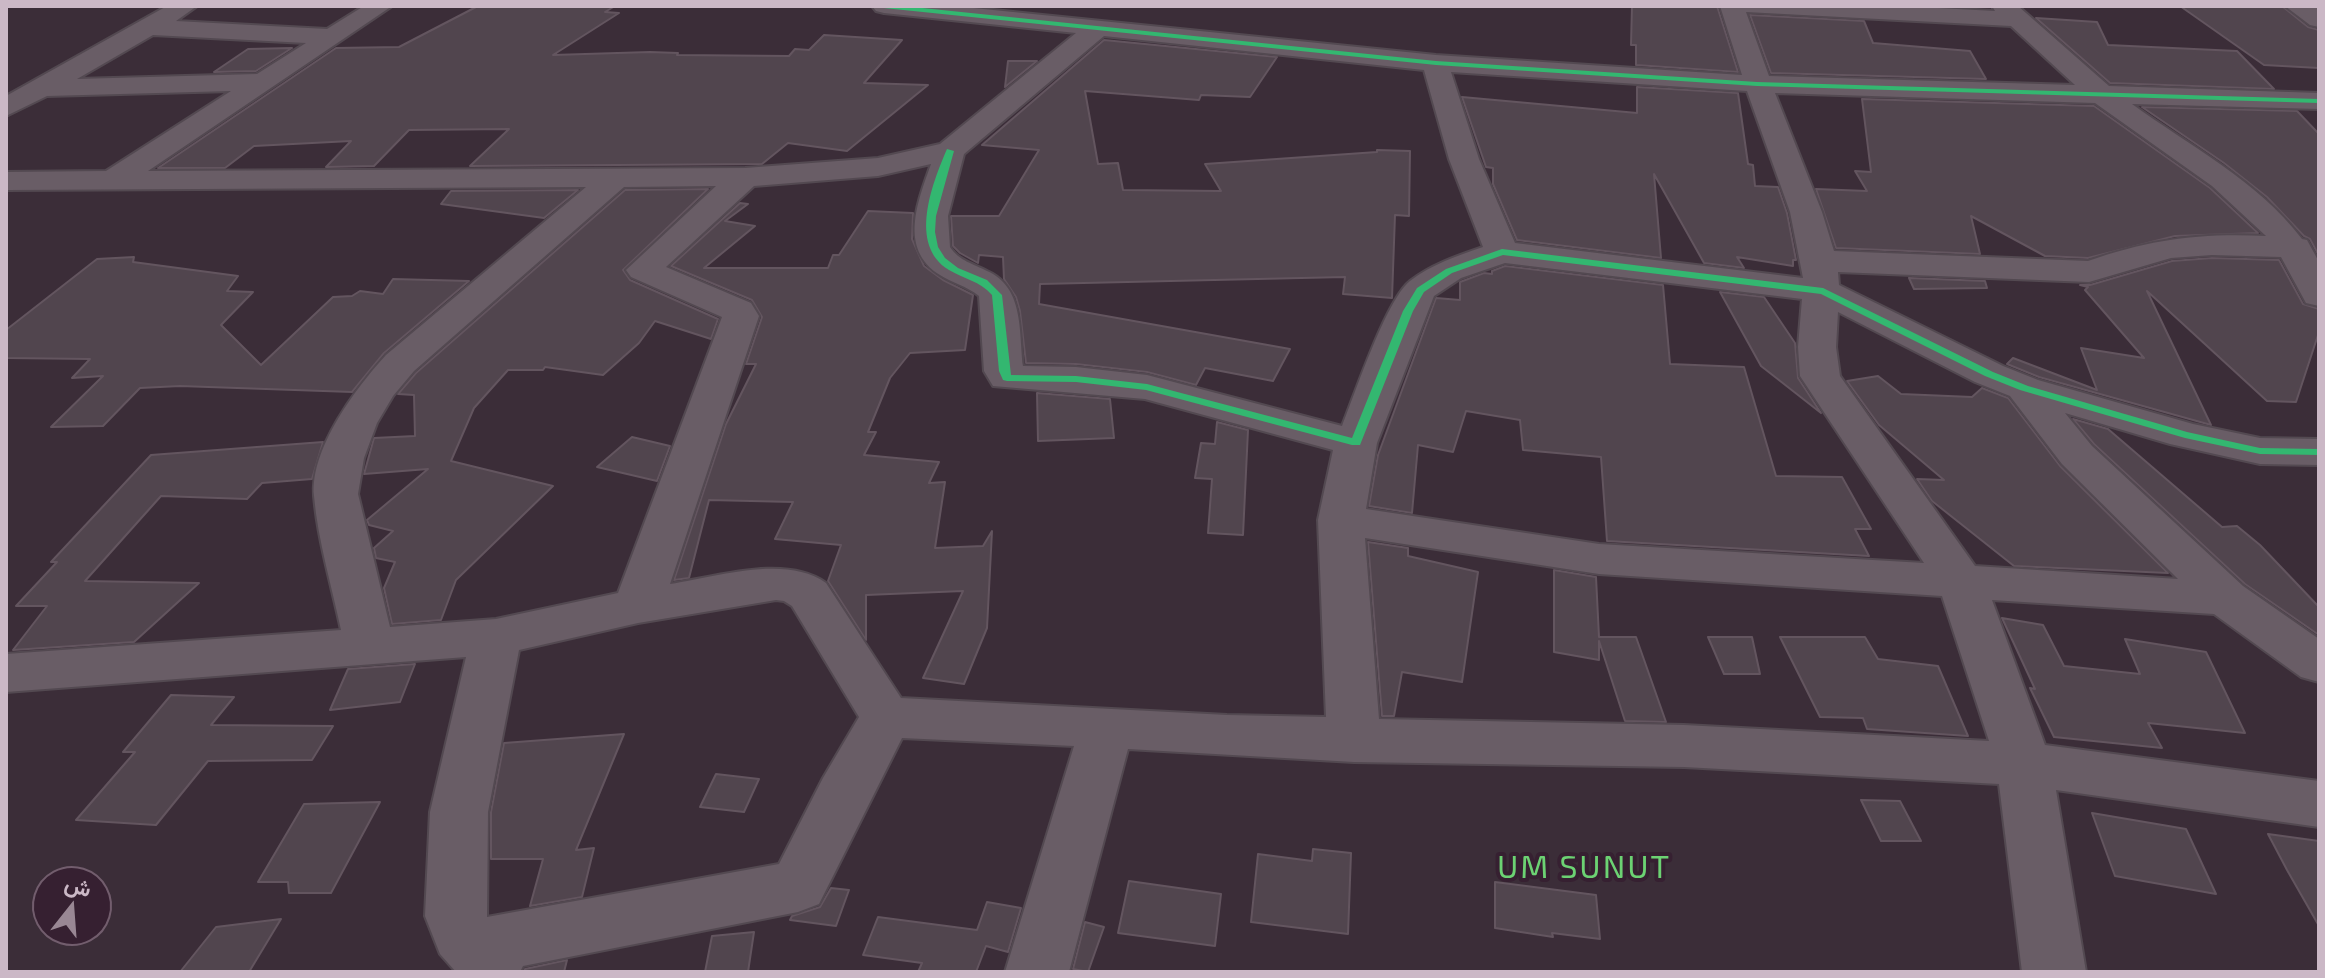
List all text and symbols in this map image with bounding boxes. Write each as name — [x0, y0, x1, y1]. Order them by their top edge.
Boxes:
district label: UM SUNUT — [1497, 848, 1671, 886]
north arrow — [32, 866, 112, 946]
text: ش — [62, 869, 95, 901]

